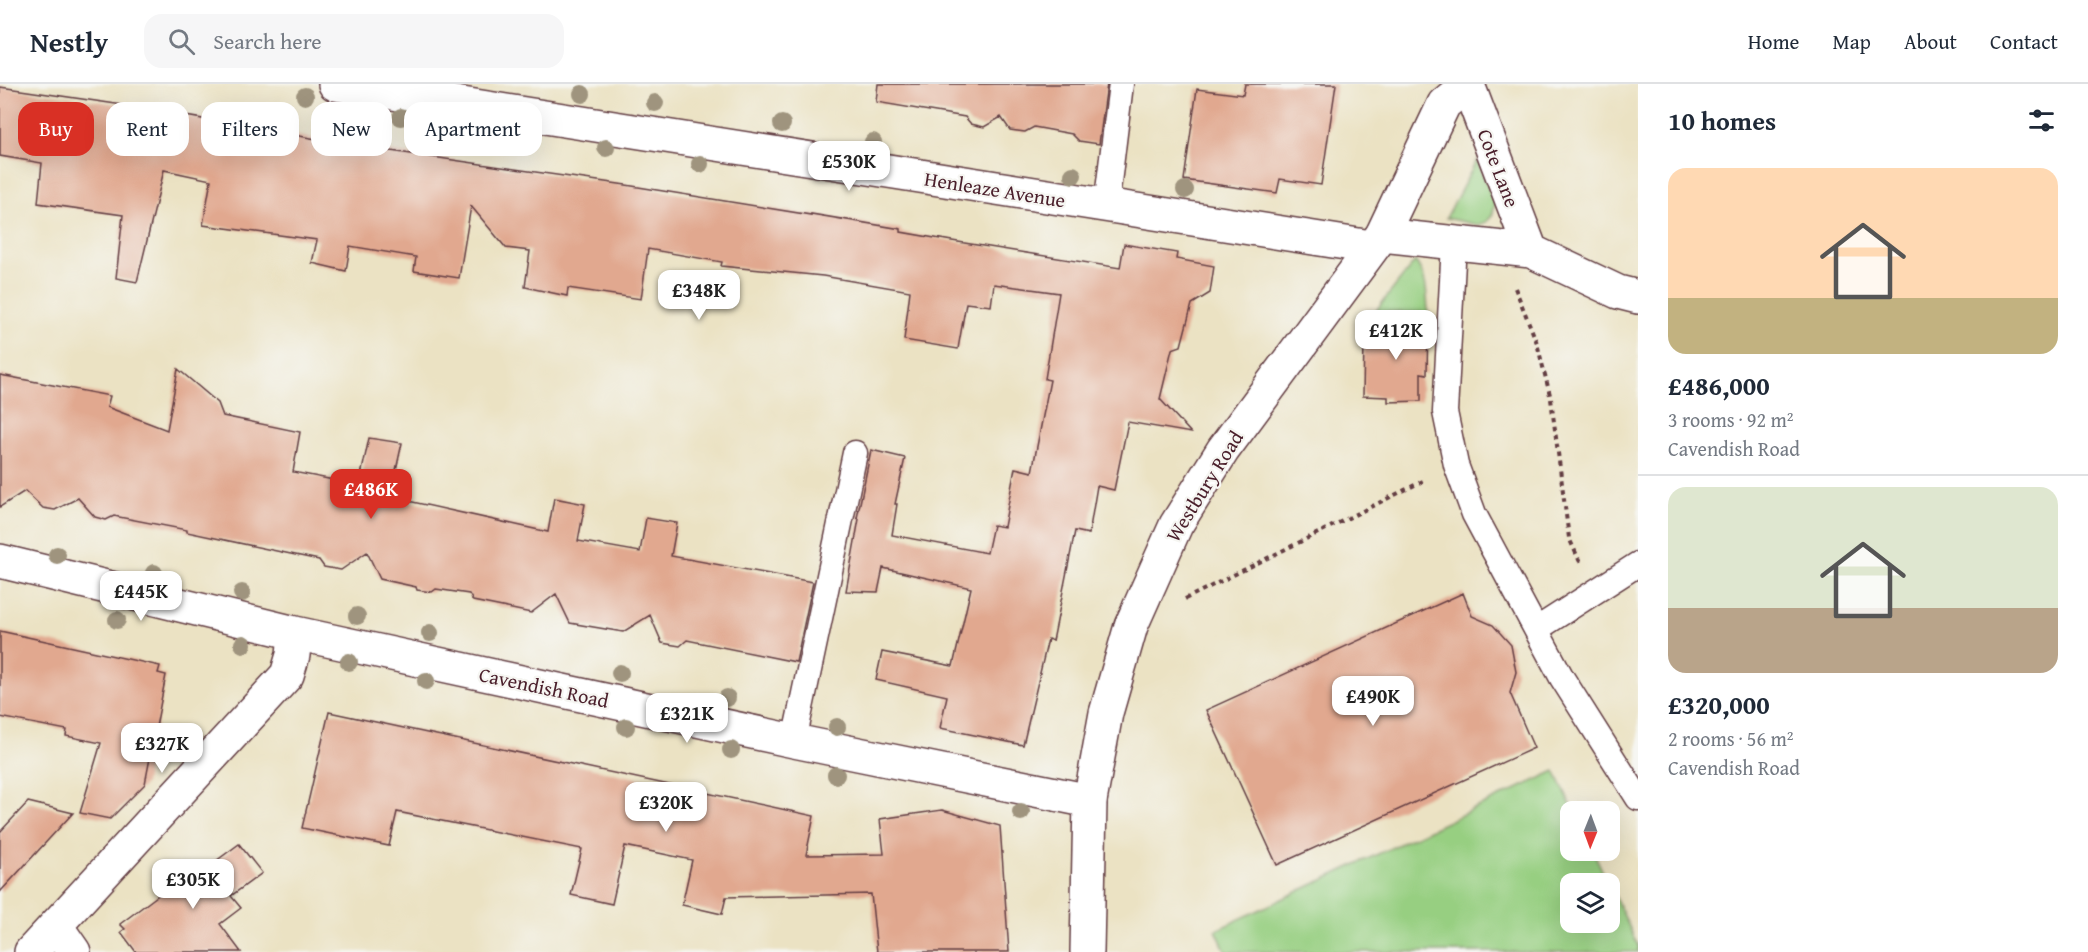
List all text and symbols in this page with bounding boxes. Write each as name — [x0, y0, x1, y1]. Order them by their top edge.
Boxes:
search box — [144, 14, 564, 68]
text: Nestly — [30, 21, 108, 62]
icon: search — [165, 25, 198, 58]
text: Search here — [213, 25, 322, 57]
text: Home — [1748, 26, 1799, 57]
text: Map — [1832, 26, 1871, 57]
text: About — [1904, 26, 1957, 57]
text: Contact — [1990, 26, 2058, 57]
text: 10 homes — [1668, 101, 1776, 140]
chip: Buy — [18, 102, 94, 156]
chip: Rent — [106, 102, 189, 156]
chip: Filters — [201, 102, 299, 156]
chip: New — [311, 102, 392, 156]
chip: Apartment — [404, 102, 542, 156]
icon: filters — [2025, 104, 2058, 137]
street label: Cote Lane — [1471, 125, 1527, 211]
pin: £530K — [807, 141, 891, 192]
text: £530K — [822, 146, 876, 175]
street label: Henleaze Avenue — [922, 164, 1068, 214]
icon: home — [1809, 207, 1917, 315]
pin: £348K — [657, 270, 741, 321]
text: £348K — [672, 275, 726, 304]
pin: £412K — [1354, 310, 1438, 361]
text: £412K — [1369, 315, 1423, 344]
text: £486,000 — [1668, 366, 1770, 405]
text: 3 rooms · 92 m² — [1668, 405, 1794, 434]
street label: Westbury Road — [1158, 425, 1250, 547]
text: Cavendish Road — [1668, 434, 1800, 463]
pin: £486K — [329, 469, 413, 520]
text: £486K — [344, 474, 398, 503]
icon: home — [1809, 526, 1917, 634]
pin: £445K — [99, 571, 183, 622]
text: £445K — [114, 576, 168, 605]
street label: Cavendish Road — [477, 659, 612, 715]
pin: £490K — [1331, 676, 1415, 727]
text: £490K — [1346, 681, 1400, 710]
text: £320,000 — [1668, 685, 1770, 724]
pin: £321K — [645, 693, 729, 744]
text: £321K — [660, 698, 714, 727]
pin: £327K — [120, 723, 204, 774]
text: 2 rooms · 56 m² — [1668, 724, 1794, 753]
text: £327K — [135, 728, 189, 757]
text: Cavendish Road — [1668, 753, 1800, 782]
pin: £320K — [624, 782, 708, 833]
text: £320K — [639, 787, 693, 816]
north arrow — [1560, 801, 1620, 861]
map controls — [1560, 801, 1620, 933]
pin: £305K — [151, 859, 235, 910]
text: £305K — [166, 864, 220, 893]
button: layers — [1560, 873, 1620, 933]

